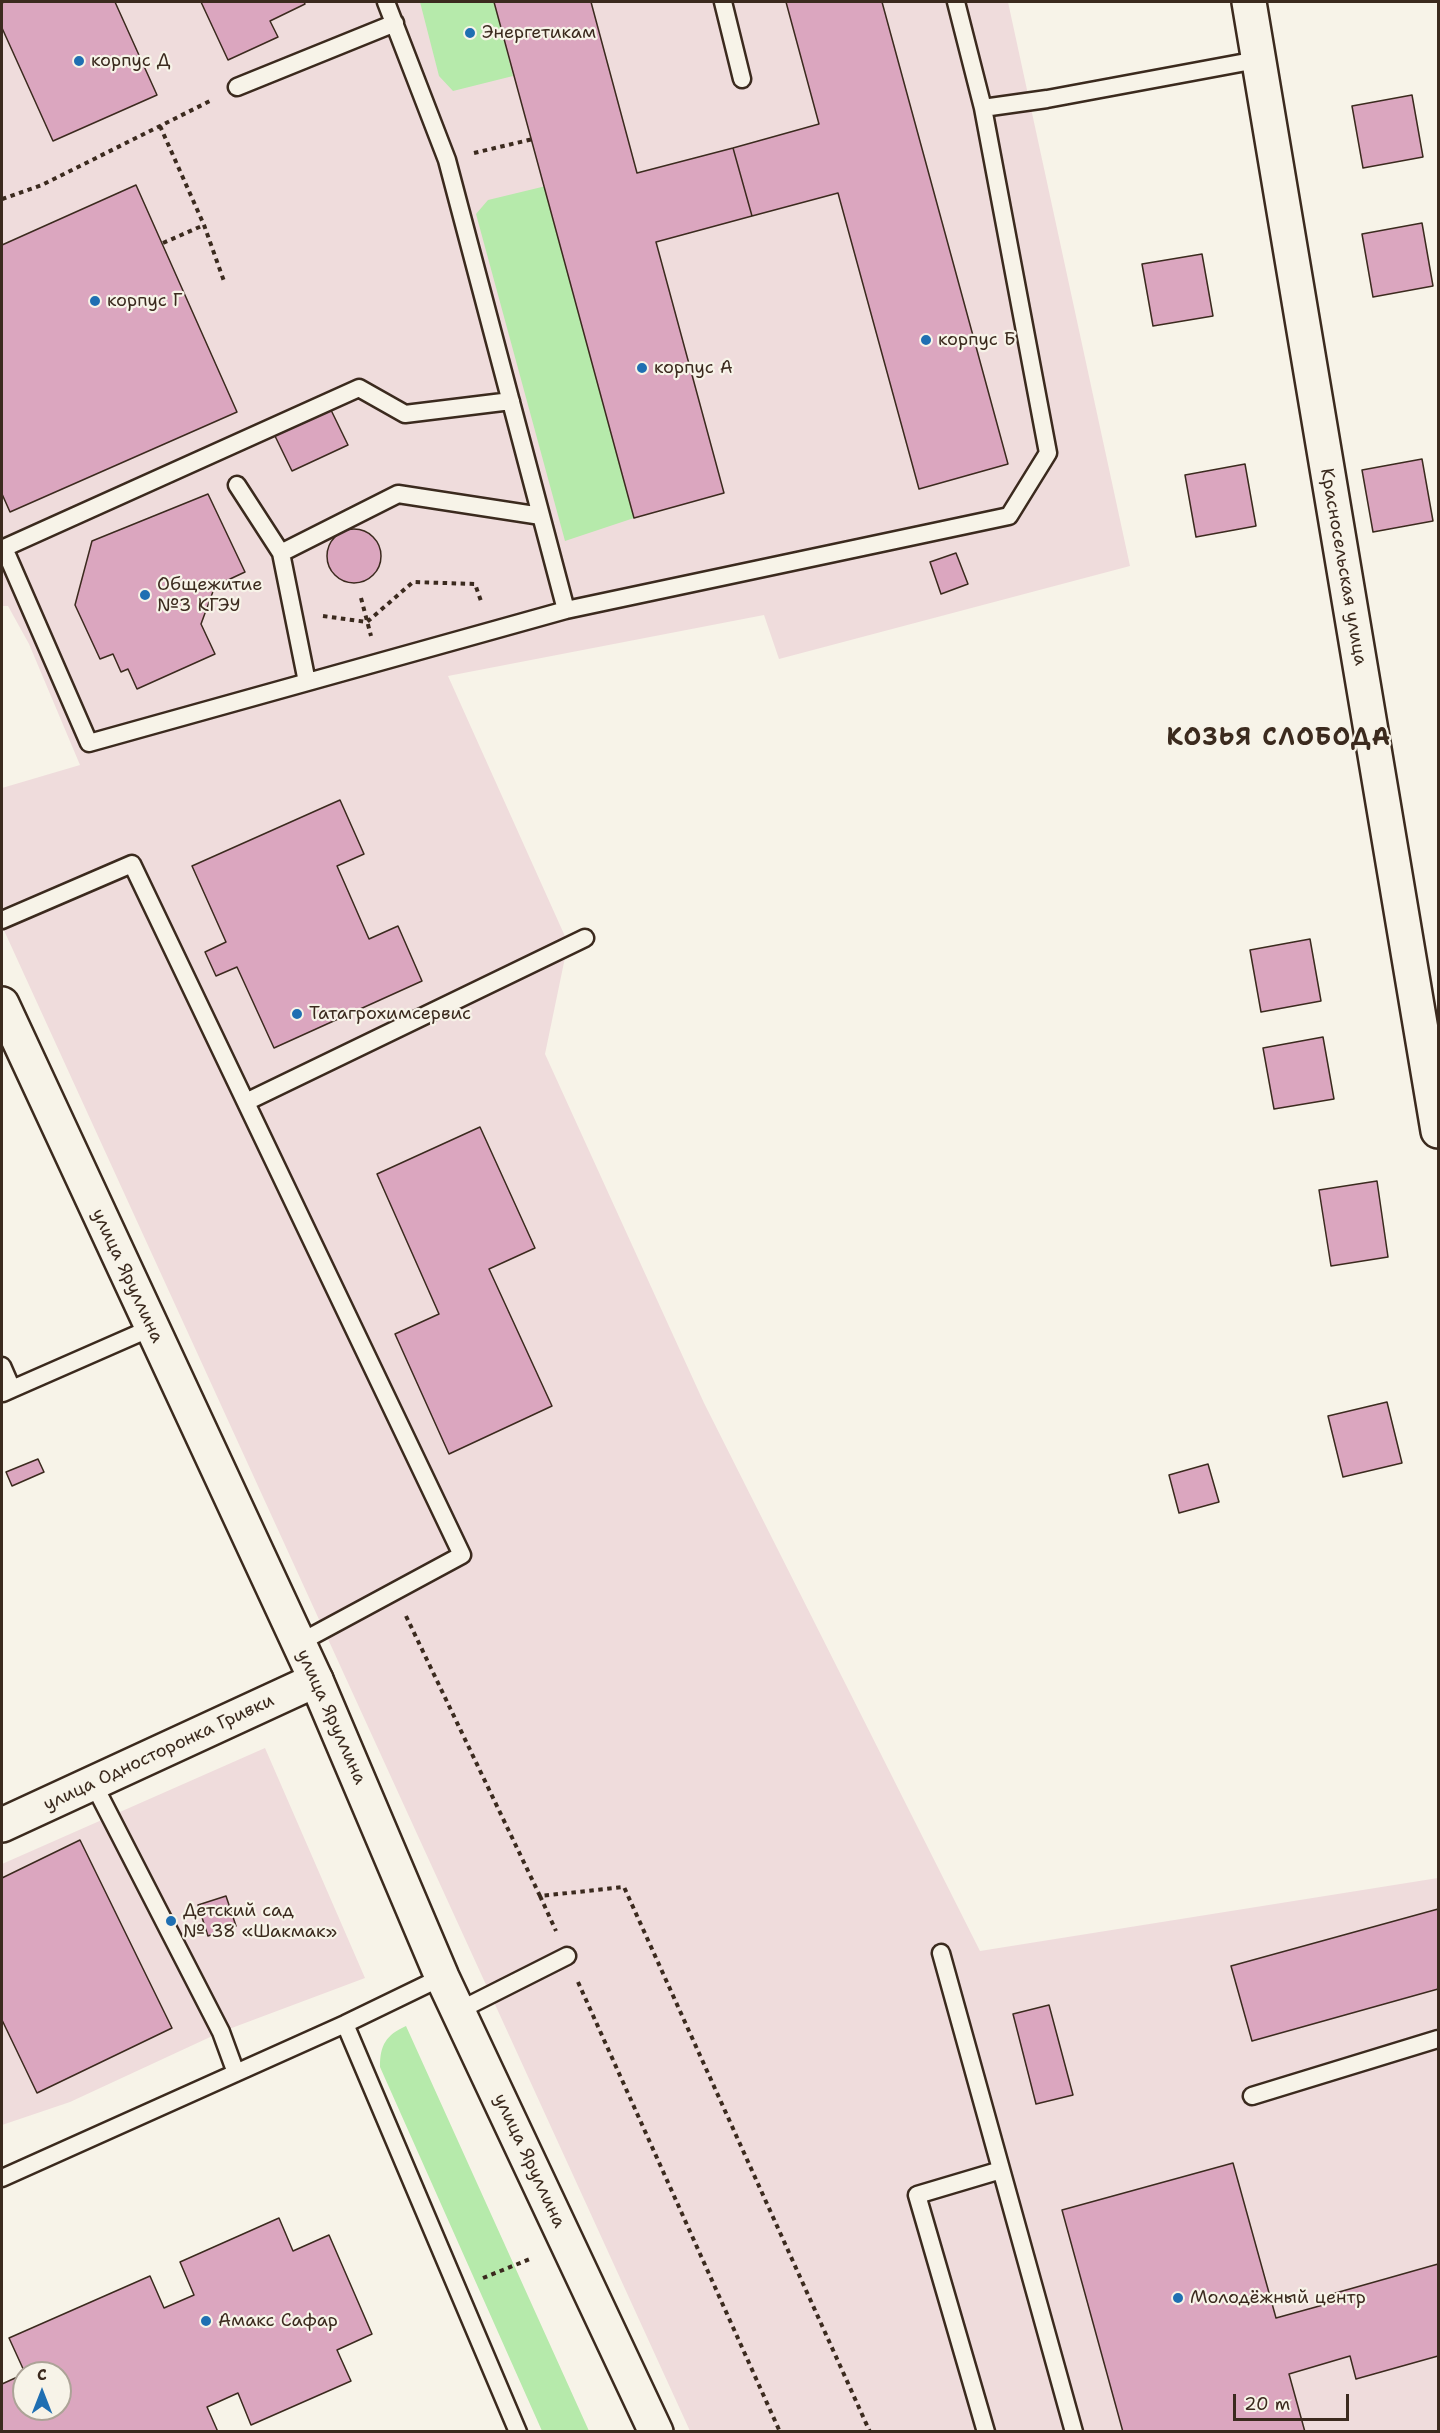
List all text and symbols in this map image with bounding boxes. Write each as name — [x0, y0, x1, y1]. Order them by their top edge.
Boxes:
place label: Энергетикам — [482, 22, 596, 44]
marker: Энергетикам — [463, 26, 477, 40]
place label: корпус Д — [91, 50, 170, 72]
marker: корпус Д — [72, 54, 86, 68]
place label: корпус Г — [107, 290, 182, 312]
marker: корпус Г — [88, 294, 102, 308]
place label: корпус Б — [938, 329, 1016, 351]
marker: корпус Б — [919, 333, 933, 347]
place label: корпус А — [654, 357, 733, 379]
marker: корпус А — [635, 361, 649, 375]
street label: Красносельская улица — [1315, 467, 1371, 667]
place label: Общежитие №3 КГЭУ — [157, 574, 262, 616]
marker: Общежитие №3 КГЭУ — [138, 588, 152, 602]
district label: КОЗЬЯ СЛОБОДА — [1166, 725, 1392, 753]
place label: Татагрохимсервис — [309, 1003, 471, 1025]
marker: Татагрохимсервис — [290, 1007, 304, 1021]
street label: улица Яруллина — [86, 1206, 168, 1346]
street label: улица Яруллина — [292, 1646, 370, 1788]
street label: улица Односторонка Гривки — [40, 1690, 278, 1816]
place label: Детский сад № 38 «Шакмак» — [183, 1900, 337, 1942]
marker: Детский сад № 38 «Шакмак» — [164, 1914, 178, 1928]
street label: улица Яруллина — [488, 2091, 570, 2231]
place label: Молодёжный центр — [1190, 2287, 1366, 2309]
marker: Молодёжный центр — [1171, 2291, 1185, 2305]
place label: Амакс Сафар — [218, 2310, 338, 2332]
marker: Амакс Сафар — [199, 2314, 213, 2328]
north arrow — [12, 2361, 72, 2421]
text: С — [37, 2364, 47, 2385]
scale bar — [1236, 2382, 1352, 2420]
text: 20 m — [1244, 2392, 1290, 2416]

